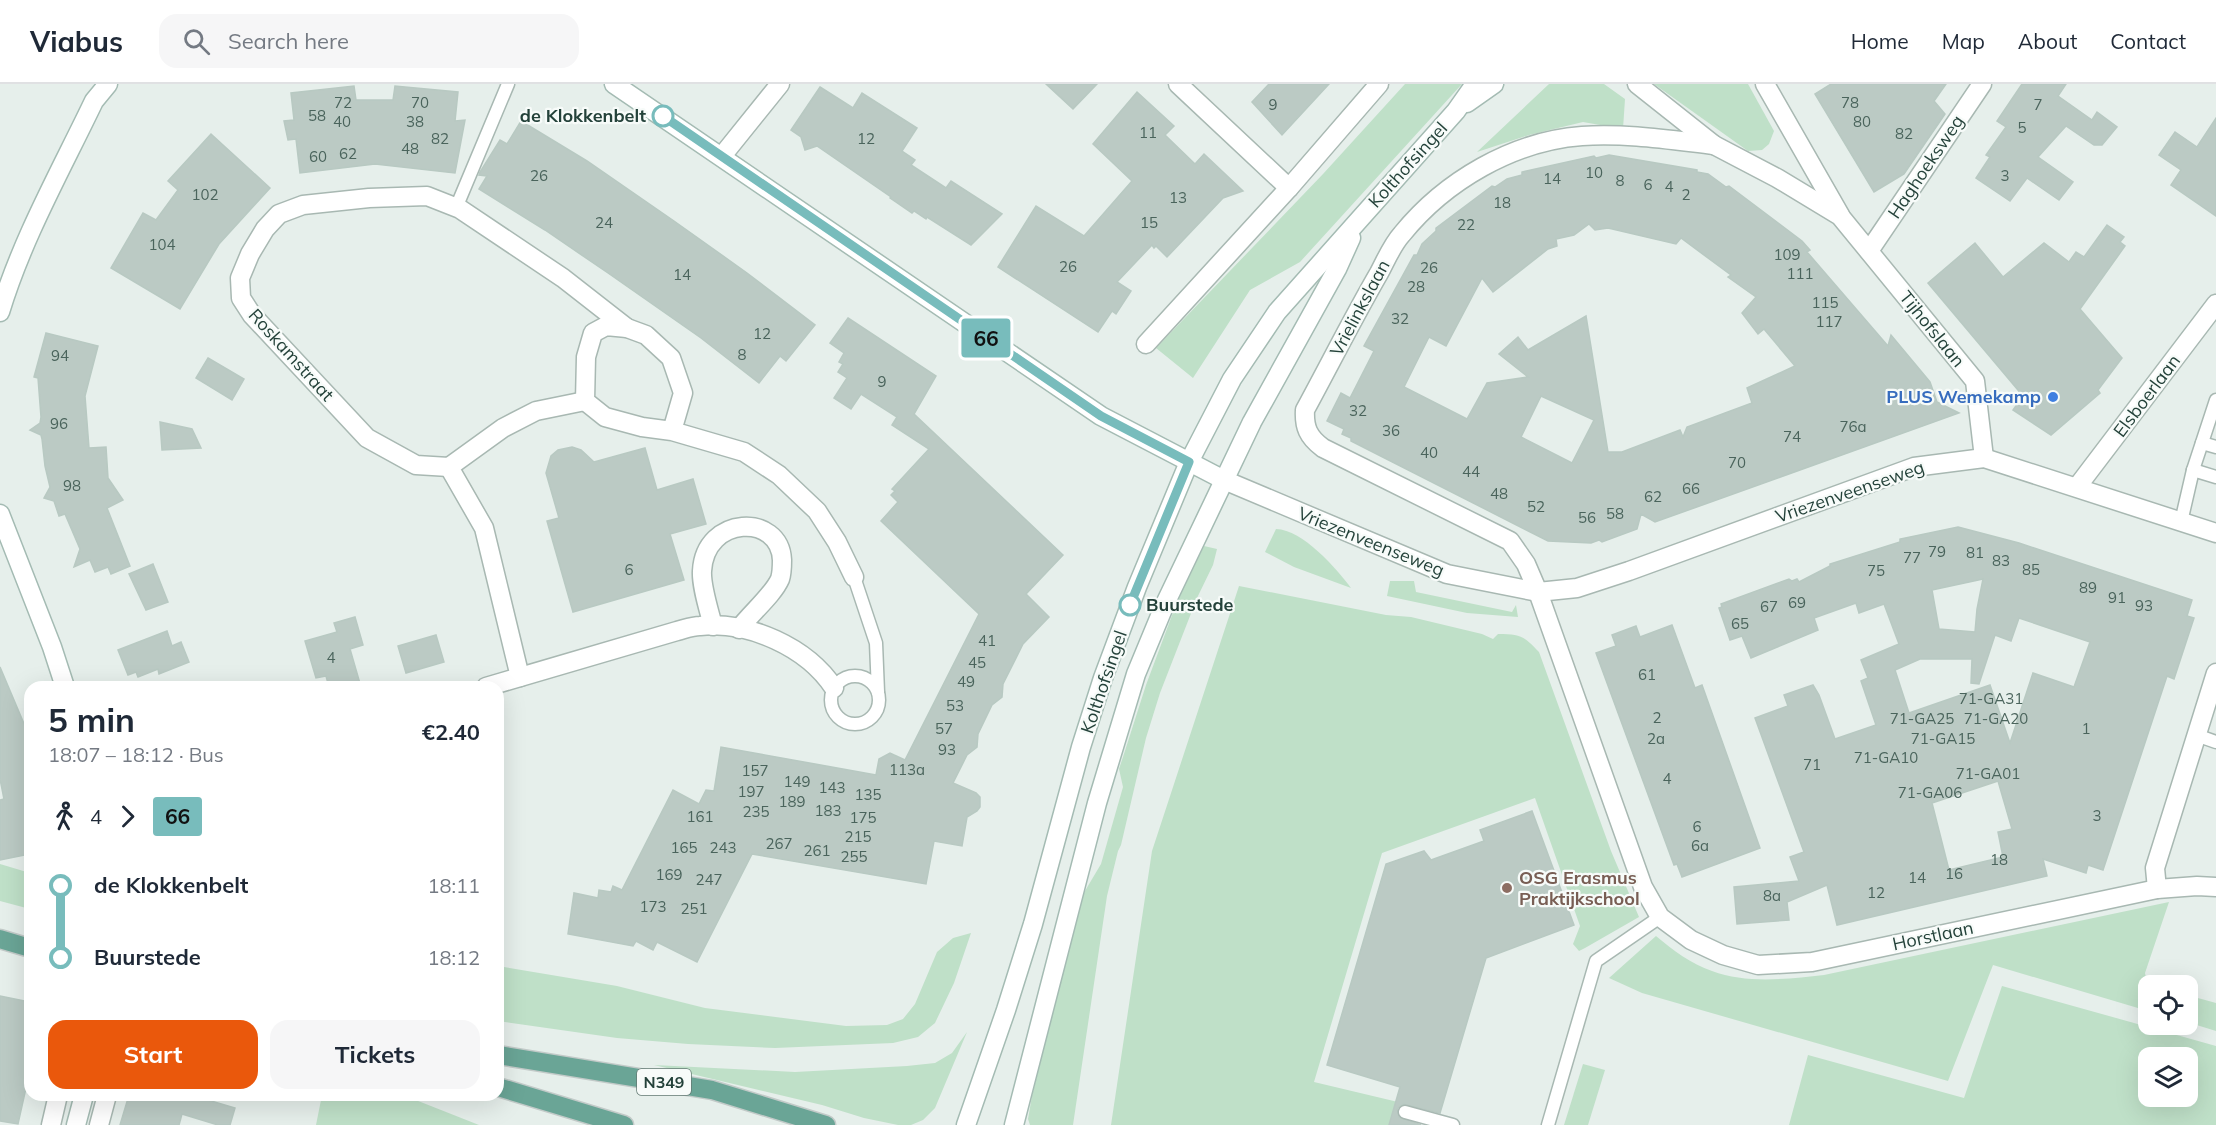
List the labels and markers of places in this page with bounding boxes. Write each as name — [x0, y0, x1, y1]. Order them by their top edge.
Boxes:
place label: de Klokkenbelt — [520, 104, 646, 127]
marker: de Klokkenbelt — [652, 105, 674, 127]
place label: PLUS Wemekamp — [1886, 385, 2041, 408]
marker: PLUS Wemekamp — [2046, 390, 2060, 404]
place label: Buurstede — [1146, 593, 1234, 616]
marker: Buurstede — [1119, 594, 1141, 616]
place label: OSG Erasmus Praktijkschool — [1519, 866, 1640, 910]
marker: OSG Erasmus Praktijkschool — [1500, 881, 1514, 895]

